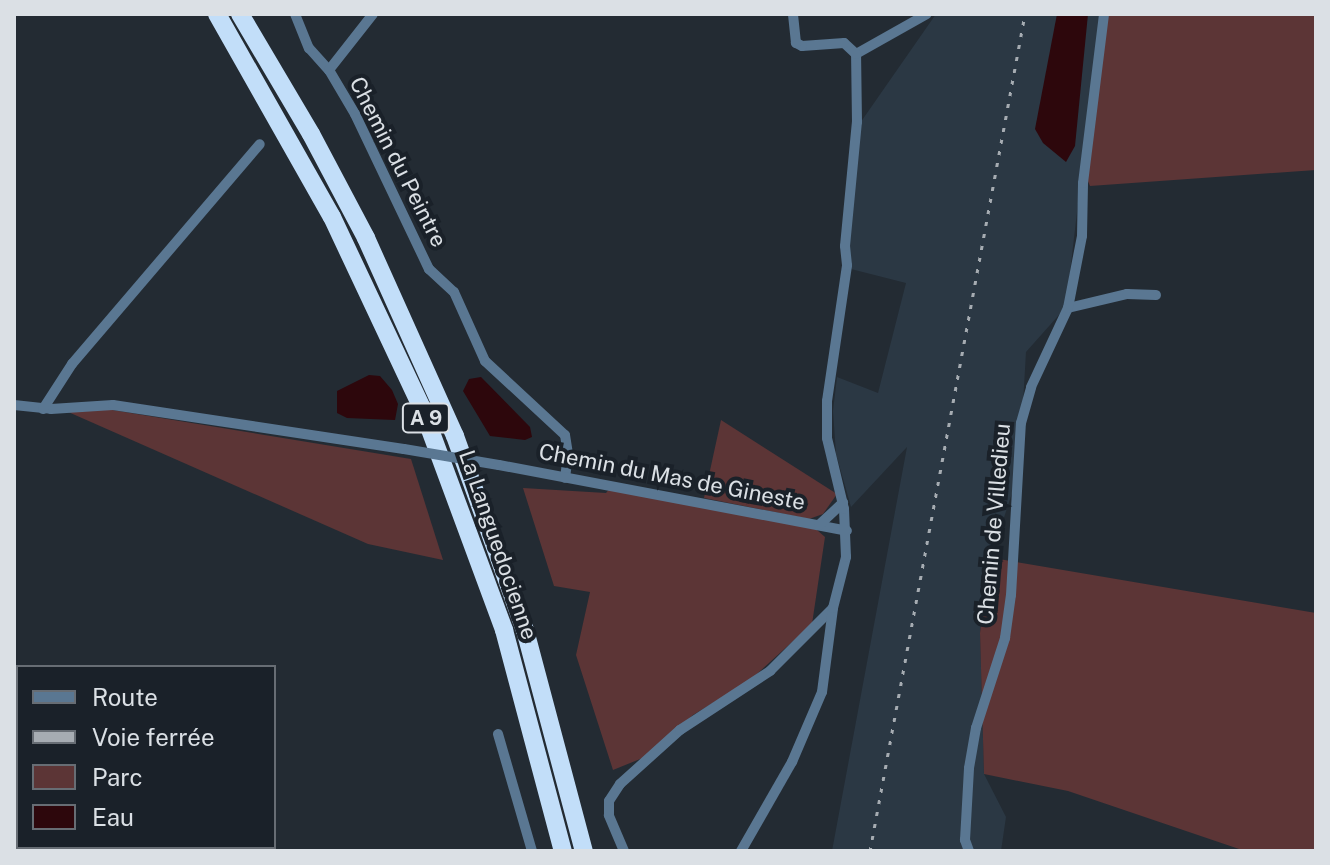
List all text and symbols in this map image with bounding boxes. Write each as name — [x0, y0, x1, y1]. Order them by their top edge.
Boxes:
street label: Chemin du Peintre — [344, 72, 452, 252]
road number: A 9 — [400, 402, 452, 434]
street label: Chemin de Villedieu — [972, 422, 1016, 626]
street label: Chemin du Mas de Gineste — [536, 438, 808, 516]
street label: La Languedocienne — [453, 447, 543, 643]
legend — [16, 665, 276, 849]
text: Route — [92, 683, 158, 711]
text: Voie ferrée — [92, 723, 215, 751]
text: Parc — [92, 763, 143, 791]
text: Eau — [92, 803, 134, 831]

